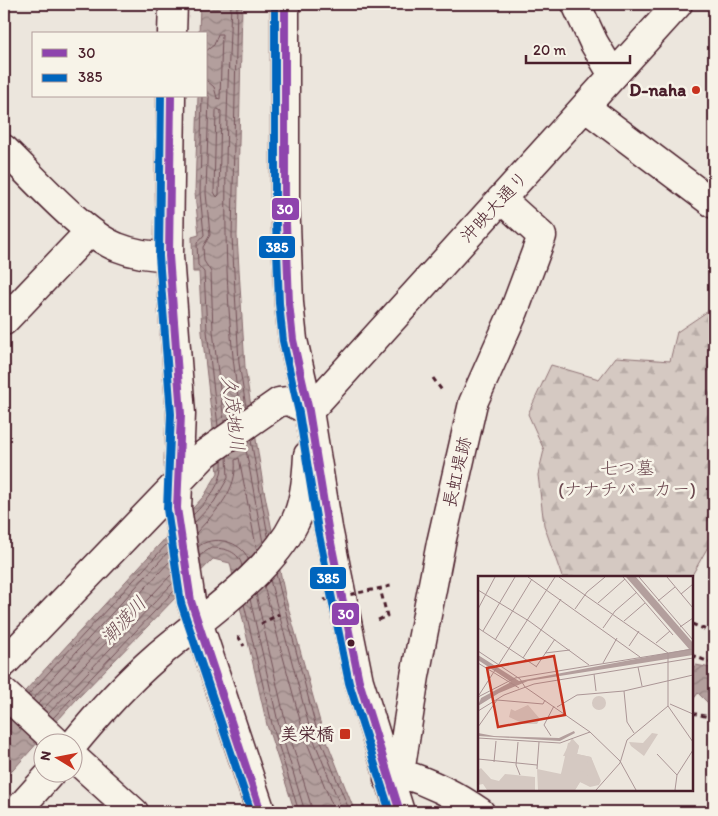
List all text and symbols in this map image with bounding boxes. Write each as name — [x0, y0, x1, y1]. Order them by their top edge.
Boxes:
legend — [32, 32, 208, 98]
scale bar — [526, 32, 629, 64]
text: 20 m — [533, 41, 567, 59]
text: 30 — [78, 44, 95, 62]
text: 385 — [78, 68, 102, 86]
place label: D-naha — [629, 79, 686, 101]
marker: D-naha — [690, 84, 702, 96]
street label: 沖映大通り — [455, 167, 533, 247]
line badge: 30 — [271, 197, 300, 221]
text: 30 — [277, 201, 293, 218]
line badge: 385 — [258, 235, 296, 259]
text: 385 — [266, 239, 289, 256]
water label: 久茂地川 — [217, 374, 250, 452]
street label: 長虹堤跡 — [438, 434, 476, 510]
park label: 七つ墓 (ナナチバーカー) — [558, 457, 696, 500]
line badge: 385 — [309, 566, 347, 590]
text: 385 — [317, 570, 340, 587]
inset map — [478, 576, 693, 791]
water label: 潮渡川 — [96, 592, 151, 649]
line badge: 30 — [331, 602, 360, 626]
text: 30 — [338, 606, 354, 623]
unlabelled marker — [346, 638, 356, 648]
place label: 美栄橋 — [280, 723, 334, 745]
marker: 美栄橋 — [338, 727, 352, 741]
north arrow — [32, 734, 82, 784]
text: N — [36, 750, 55, 762]

